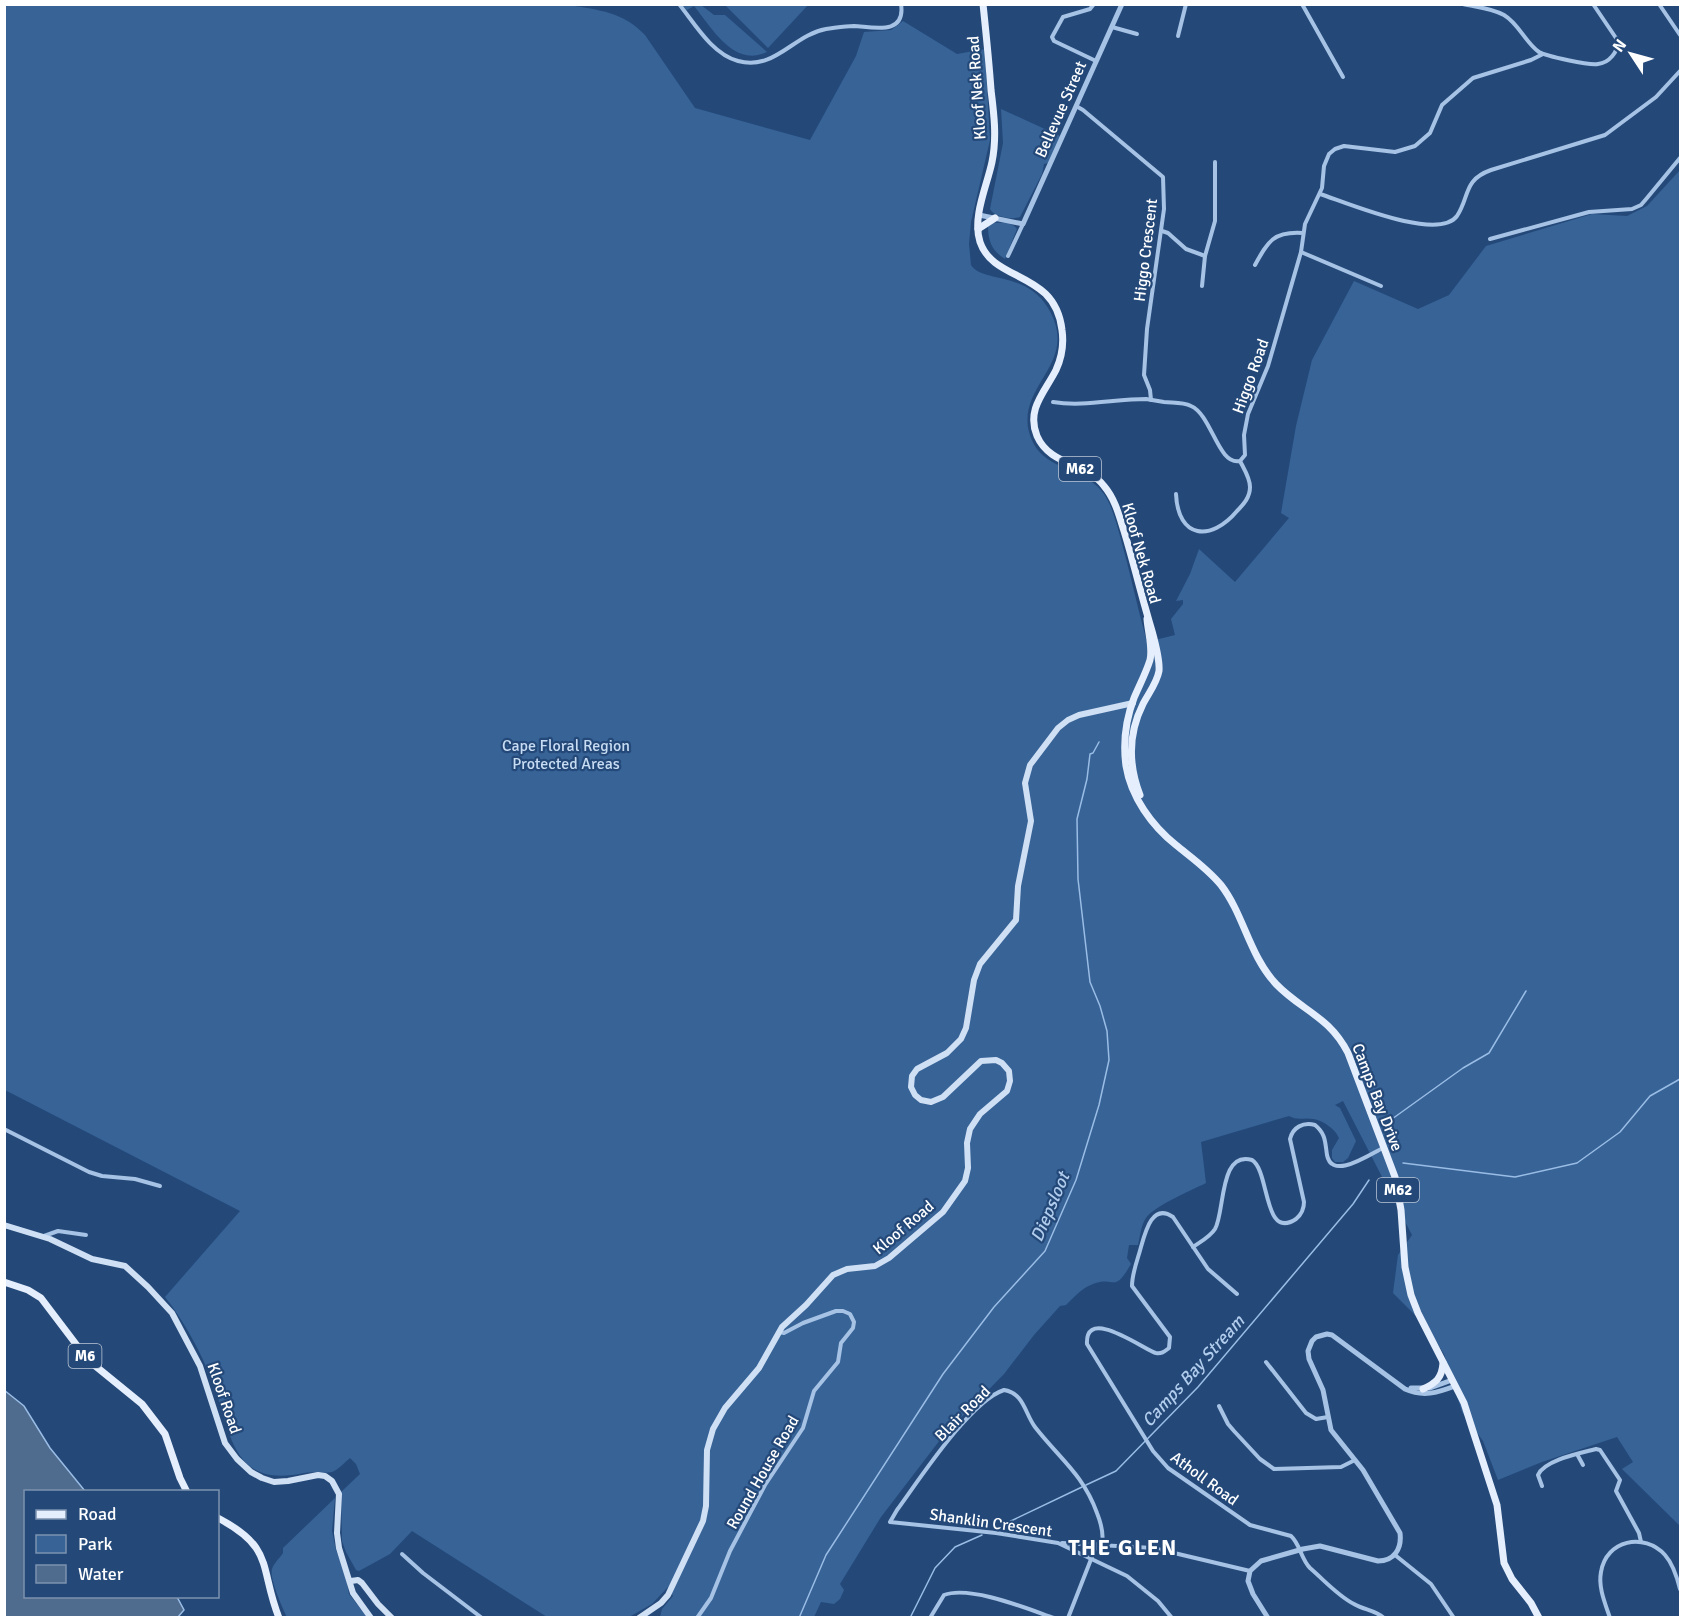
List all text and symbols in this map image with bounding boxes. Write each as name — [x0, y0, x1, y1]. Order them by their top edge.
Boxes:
north arrow — [1601, 24, 1661, 84]
street label: Kloof Nek Road — [963, 35, 991, 141]
text: N — [1608, 35, 1631, 56]
street label: Bellevue Street — [1031, 58, 1091, 161]
street label: Higgo Crescent — [1130, 197, 1162, 303]
street label: Higgo Road — [1228, 336, 1274, 416]
road number: M62 — [1059, 457, 1101, 481]
street label: Kloof Nek Road — [1117, 500, 1165, 606]
park label: Cape Floral Region Protected Areas — [502, 736, 630, 774]
street label: Camps Bay Drive — [1347, 1041, 1407, 1154]
water label: Diepsloot — [1026, 1167, 1075, 1245]
road number: M62 — [1377, 1178, 1419, 1202]
street label: Kloof Road — [869, 1196, 938, 1259]
water label: Camps Bay Stream — [1137, 1310, 1249, 1431]
road number: M6 — [68, 1344, 101, 1368]
street label: Kloof Road — [203, 1360, 246, 1436]
street label: Blair Road — [931, 1382, 995, 1446]
street label: Round House Road — [722, 1412, 803, 1533]
street label: Atholl Road — [1167, 1447, 1242, 1510]
legend — [24, 1490, 219, 1598]
text: Road — [78, 1503, 117, 1525]
street label: Shanklin Crescent — [928, 1504, 1054, 1542]
text: Park — [78, 1533, 113, 1555]
district label: THE GLEN — [1068, 1534, 1178, 1561]
text: Water — [78, 1563, 124, 1585]

